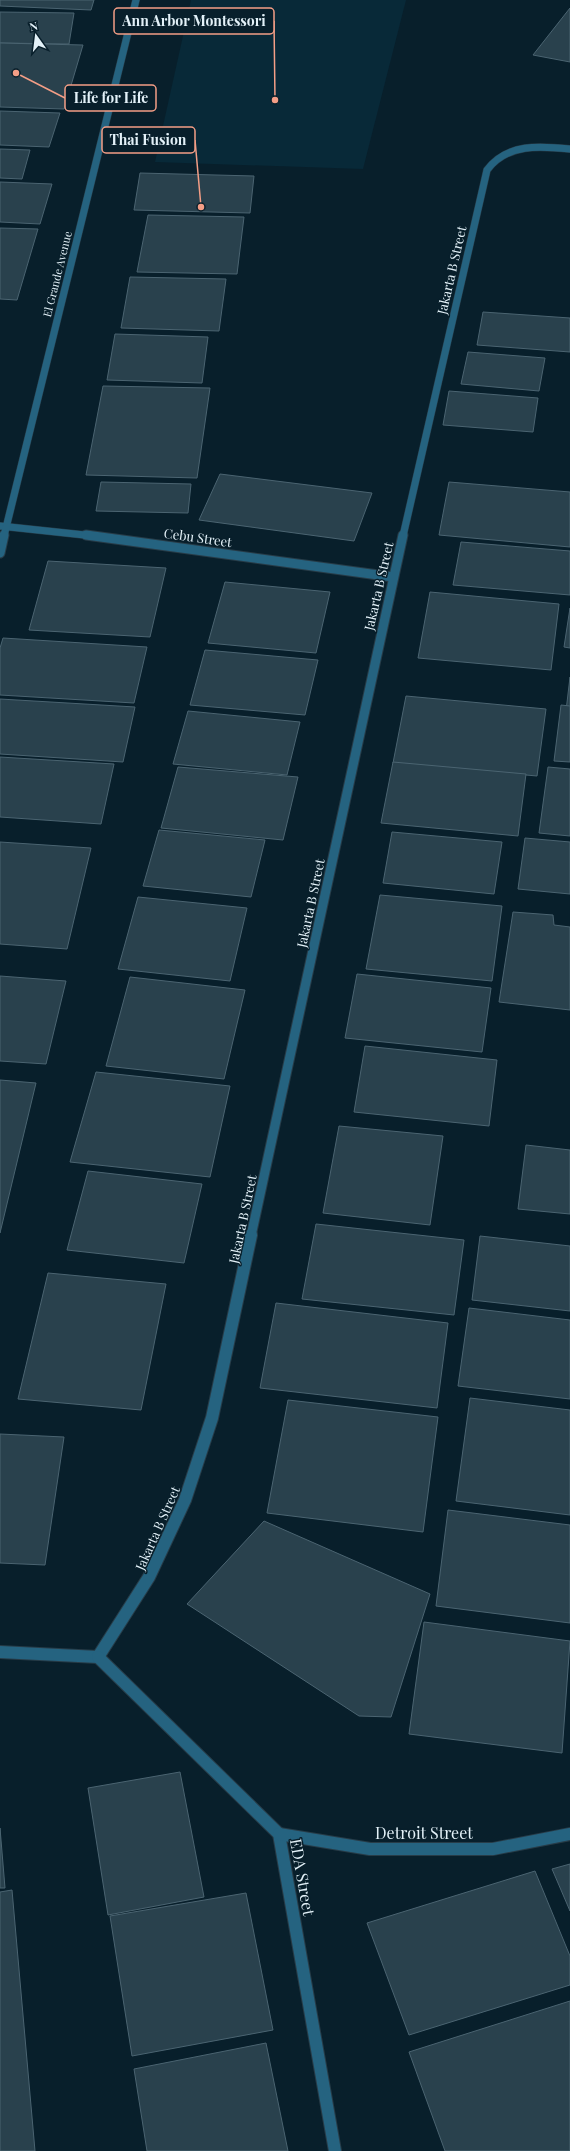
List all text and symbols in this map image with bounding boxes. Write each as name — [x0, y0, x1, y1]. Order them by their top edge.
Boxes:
callout: Ann Arbor Montessori — [114, 8, 274, 34]
text: Ann Arbor Montessori — [121, 11, 266, 30]
north arrow — [16, 16, 56, 56]
text: N — [28, 18, 39, 34]
callout: Life for Life — [65, 85, 156, 111]
text: Life for Life — [74, 88, 148, 107]
callout: Thai Fusion — [102, 127, 195, 153]
text: Thai Fusion — [110, 130, 187, 149]
street label: Jakarta B Street — [432, 224, 470, 317]
street label: El Grande Avenue — [39, 229, 75, 318]
street label: Cebu Street — [163, 524, 234, 550]
street label: Jakarta B Street — [359, 540, 397, 633]
street label: Jakarta B Street — [292, 857, 328, 950]
street label: Jakarta B Street — [224, 1173, 260, 1266]
street label: Jakarta B Street — [131, 1483, 183, 1574]
street label: Detroit Street — [375, 1822, 473, 1843]
street label: EDA Street — [286, 1837, 320, 1918]

